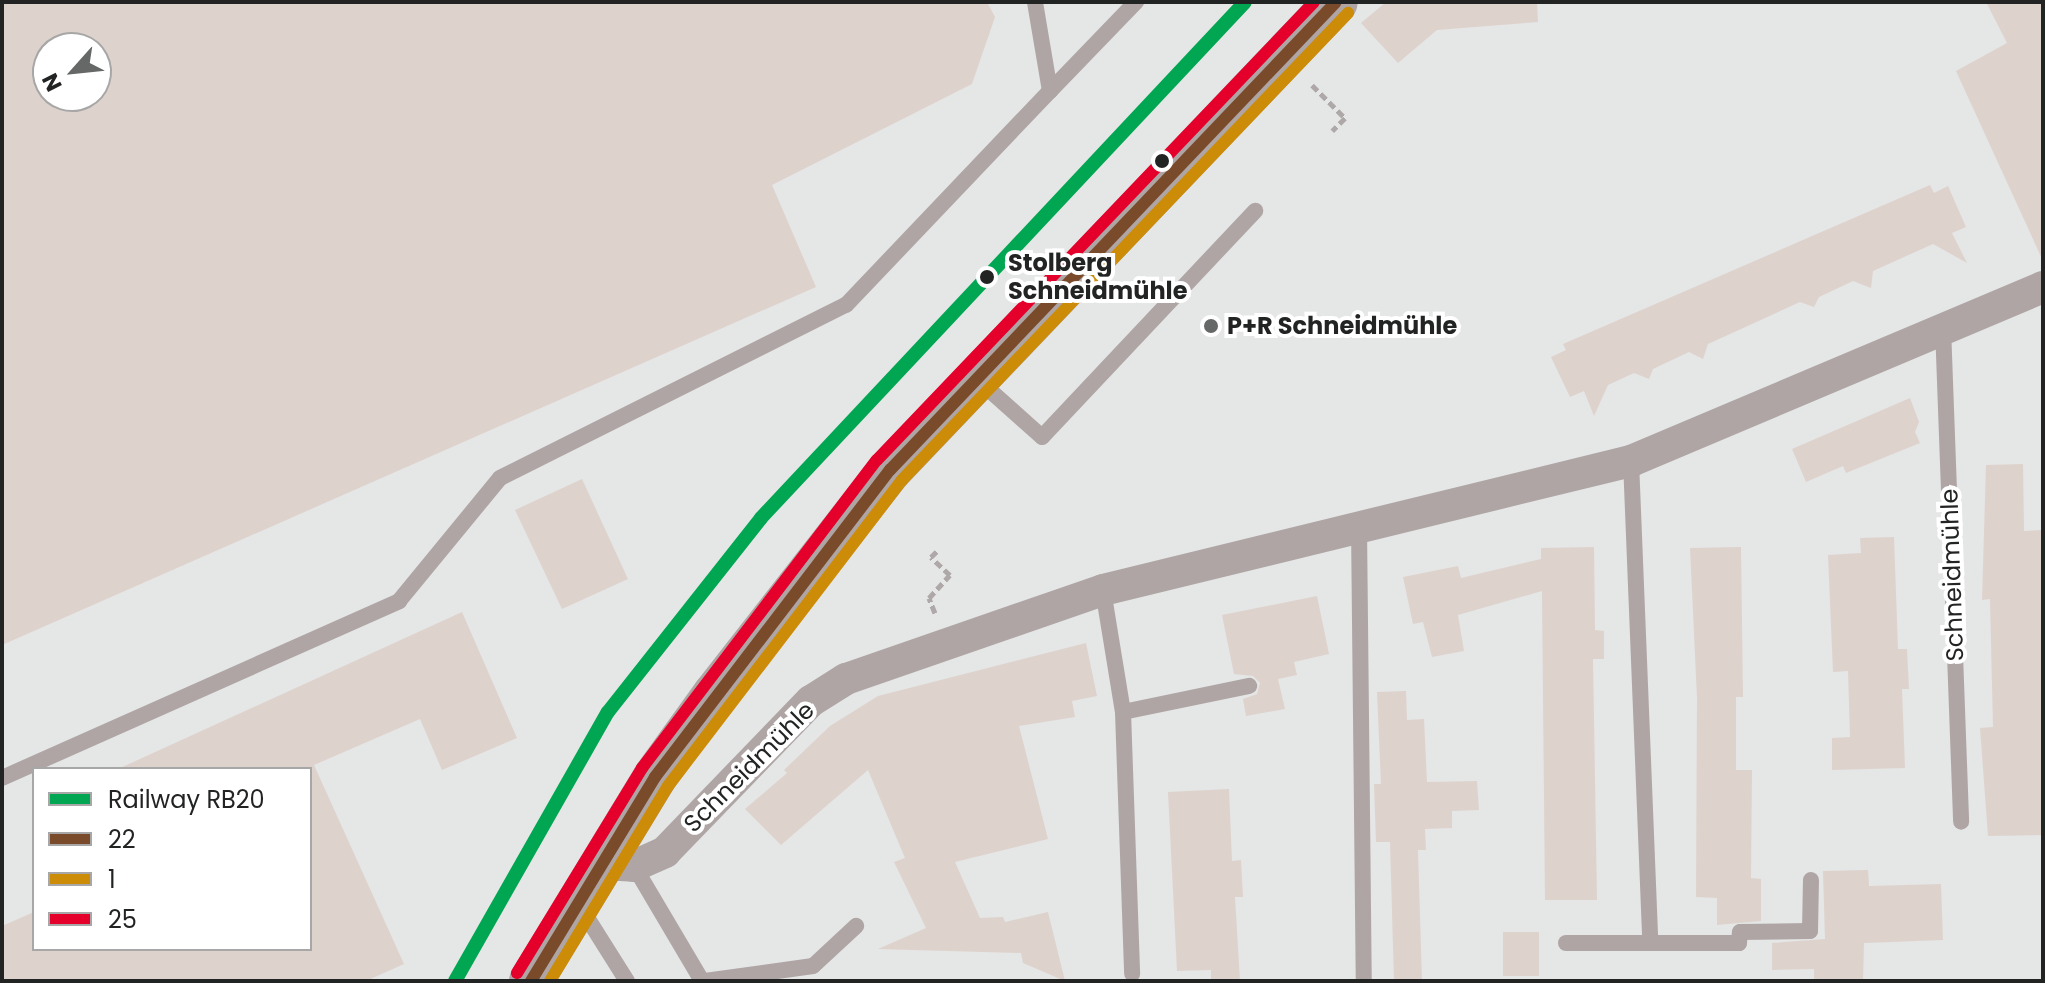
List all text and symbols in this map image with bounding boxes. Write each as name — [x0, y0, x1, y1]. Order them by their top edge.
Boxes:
north arrow — [32, 32, 112, 112]
text: N — [34, 68, 70, 97]
unlabelled marker — [1154, 153, 1170, 169]
place label: Stolberg Schneidmühle — [1008, 249, 1187, 305]
marker: Stolberg Schneidmühle — [973, 263, 1001, 291]
place label: P+R Schneidmühle — [1227, 312, 1457, 340]
marker: P+R Schneidmühle — [1202, 317, 1220, 335]
street label: Schneidmühle — [1935, 488, 1969, 662]
street label: Schneidmühle — [678, 696, 820, 838]
legend — [32, 767, 312, 951]
text: Railway RB20 — [108, 783, 265, 816]
text: 22 — [108, 823, 136, 856]
text: 1 — [108, 863, 116, 896]
text: 25 — [108, 903, 137, 936]

